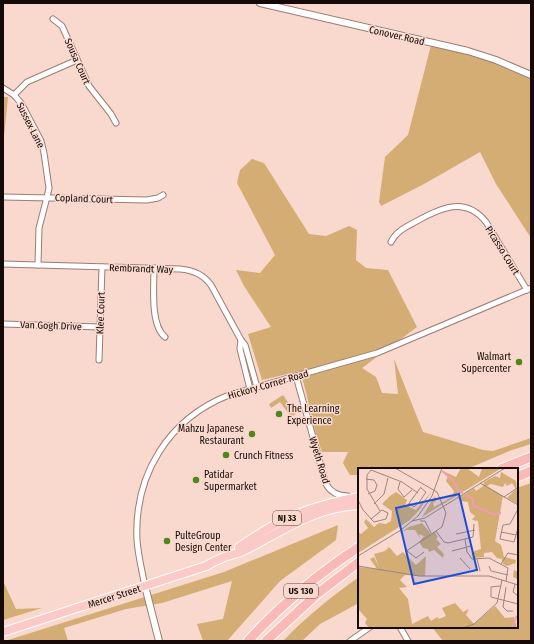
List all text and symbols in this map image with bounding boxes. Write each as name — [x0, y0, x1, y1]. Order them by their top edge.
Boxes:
street label: Conover Road — [368, 24, 426, 48]
street label: Sousa Court — [62, 37, 93, 87]
street label: Sussex Lane — [13, 101, 47, 150]
street label: Copland Court — [55, 192, 114, 206]
street label: Picasso Court — [483, 224, 522, 278]
street label: Rembrandt Way — [109, 262, 174, 276]
street label: Klee Court — [94, 291, 108, 334]
street label: Van Gogh Drive — [20, 319, 82, 333]
place label: Walmart Supercenter — [461, 351, 512, 375]
marker: Walmart Supercenter — [514, 357, 524, 367]
street label: Hickory Corner Road — [227, 368, 310, 402]
place label: The Learning Experience — [287, 403, 340, 427]
marker: The Learning Experience — [274, 409, 284, 419]
place label: Mahzu Japanese Restaurant — [178, 423, 245, 447]
marker: Mahzu Japanese Restaurant — [247, 429, 257, 439]
street label: Wyeth Road — [306, 435, 332, 485]
marker: Crunch Fitness — [221, 450, 231, 460]
place label: Crunch Fitness — [234, 450, 293, 462]
inset map — [358, 468, 518, 628]
place label: Patidar Supermarket — [204, 469, 258, 493]
marker: Patidar Supermarket — [191, 475, 201, 485]
road number: NJ 33 — [273, 511, 301, 525]
place label: PulteGroup Design Center — [175, 530, 232, 554]
marker: PulteGroup Design Center — [162, 536, 172, 546]
street label: Mercer Street — [86, 583, 143, 611]
road number: US 130 — [284, 584, 318, 598]

